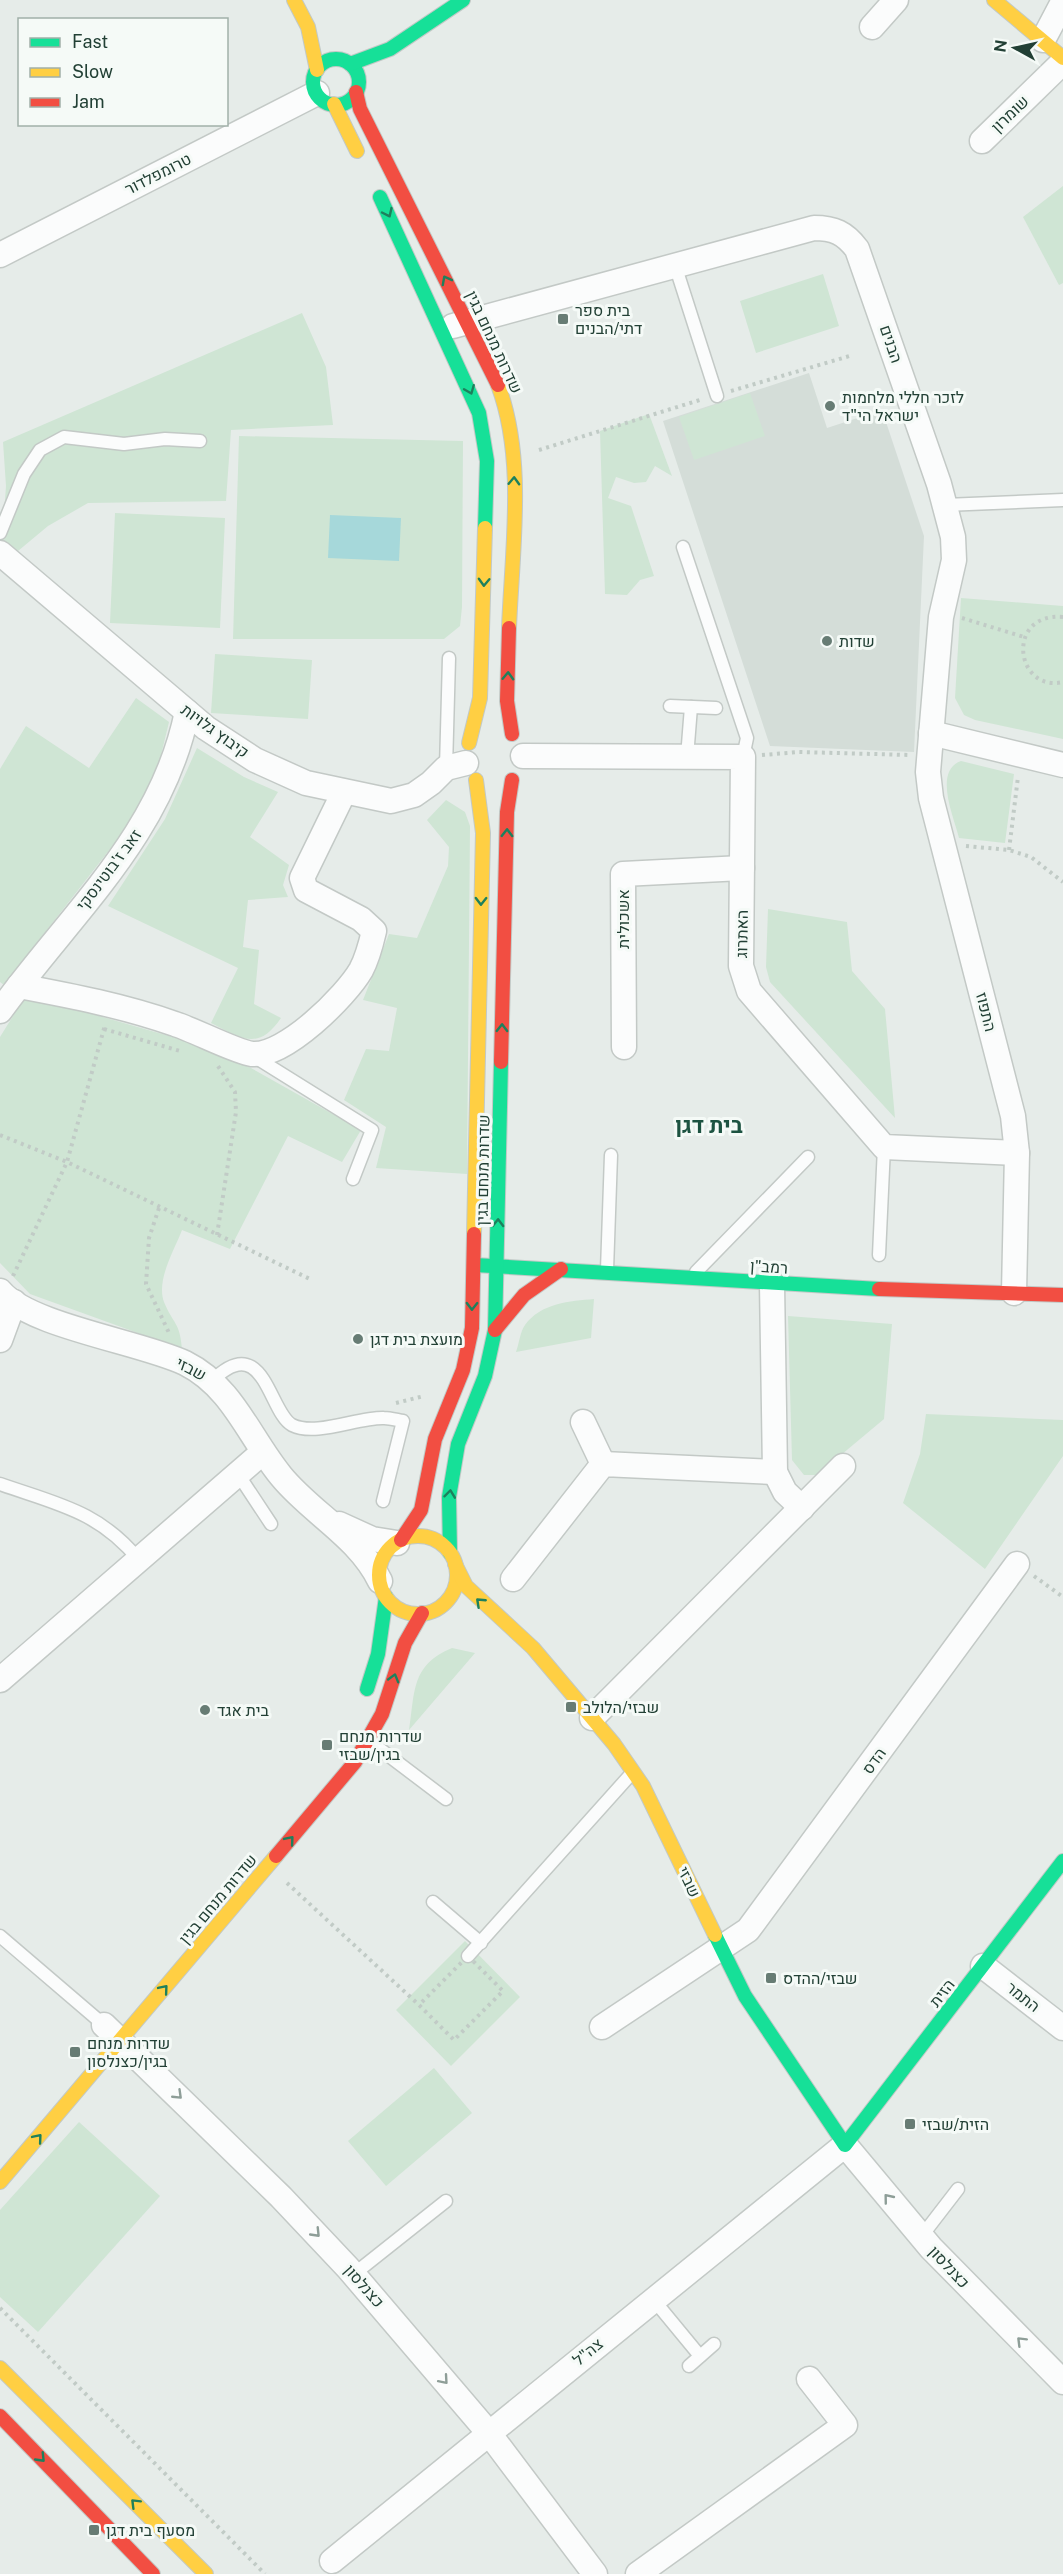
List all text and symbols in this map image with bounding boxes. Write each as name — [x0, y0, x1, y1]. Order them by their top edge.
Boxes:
legend — [18, 18, 228, 126]
north arrow — [985, 18, 1045, 78]
text: Fast — [72, 31, 108, 52]
text: N — [990, 38, 1011, 54]
text: Slow — [72, 61, 113, 82]
text: Jam — [72, 91, 105, 112]
street label: שומרון — [987, 92, 1033, 136]
street label: טרומפלדור — [122, 149, 194, 199]
one-way arrow — [380, 207, 392, 218]
one-way arrow — [442, 275, 453, 286]
street label: שדרות מנחם בגין — [462, 288, 526, 396]
place label: בית ספר דתי/הבנים — [575, 301, 642, 338]
marker: בית ספר דתי/הבנים — [556, 312, 570, 326]
street label: הבנים — [876, 323, 906, 365]
one-way arrow — [463, 384, 475, 395]
place label: לזכר חללי מלחמות ישראל הי"ד — [842, 388, 964, 425]
marker: לזכר חללי מלחמות ישראל הי"ד — [823, 399, 837, 413]
one-way arrow — [508, 477, 521, 486]
one-way arrow — [477, 578, 490, 587]
place label: שדות — [839, 632, 875, 651]
marker: שדות — [820, 634, 834, 648]
one-way arrow — [502, 672, 514, 681]
street label: קיבוץ גלויות — [177, 700, 253, 762]
street label: זאב ז'בוטינסקי — [72, 825, 146, 914]
one-way arrow — [500, 828, 513, 837]
street label: אשכולית — [614, 889, 633, 949]
one-way arrow — [475, 897, 488, 906]
street label: האתרוג — [732, 910, 752, 958]
street label: התפוז — [972, 990, 1000, 1034]
one-way arrow — [496, 1023, 508, 1032]
district label: בית דגן — [675, 1112, 743, 1138]
street label: שדרות מנחם בגין — [473, 1114, 493, 1226]
one-way arrow — [492, 1218, 504, 1227]
street label: רמב"ן — [749, 1256, 789, 1278]
one-way arrow — [466, 1302, 479, 1311]
place label: מועצת בית דגן — [370, 1330, 463, 1349]
marker: מועצת בית דגן — [351, 1332, 365, 1346]
street label: שבזי — [173, 1353, 209, 1385]
one-way arrow — [443, 1490, 455, 1499]
one-way arrow — [477, 1598, 487, 1609]
one-way arrow — [387, 1673, 400, 1683]
place label: שבזי/הלולב — [583, 1698, 659, 1717]
marker: שבזי/הלולב — [564, 1700, 578, 1714]
place label: בית אגד — [217, 1701, 269, 1720]
marker: בית אגד — [198, 1703, 212, 1717]
place label: שדרות מנחם בגין/שבזי — [339, 1727, 422, 1764]
marker: שדרות מנחם בגין/שבזי — [320, 1738, 334, 1752]
street label: הדס — [858, 1744, 890, 1778]
one-way arrow — [283, 1836, 294, 1847]
street label: שדרות מנחם בגין — [175, 1850, 261, 1948]
street label: שבזי — [674, 1864, 704, 1900]
place label: שבזי/ההדס — [783, 1969, 858, 1988]
marker: שבזי/ההדס — [764, 1971, 778, 1985]
street label: הזית — [925, 1975, 959, 2011]
street label: התמר — [1002, 1978, 1044, 2016]
one-way arrow — [157, 1985, 168, 1996]
place label: שדרות מנחם בגין/כצנלסון — [87, 2034, 170, 2071]
marker: שדרות מנחם בגין/כצנלסון — [68, 2045, 82, 2059]
one-way arrow — [171, 2088, 181, 2099]
place label: הזית/שבזי — [922, 2115, 989, 2134]
marker: הזית/שבזי — [903, 2117, 917, 2131]
one-way arrow — [31, 2134, 42, 2145]
one-way arrow — [885, 2194, 896, 2205]
one-way arrow — [308, 2226, 319, 2237]
street label: כצנלסון — [925, 2242, 973, 2292]
street label: כצנלסון — [340, 2261, 388, 2311]
street label: צה"ל — [569, 2334, 607, 2370]
one-way arrow — [1017, 2338, 1028, 2348]
one-way arrow — [437, 2373, 448, 2384]
one-way arrow — [33, 2451, 44, 2462]
one-way arrow — [132, 2499, 142, 2510]
place label: מסעף בית דגן — [106, 2521, 195, 2540]
marker: מסעף בית דגן — [87, 2523, 101, 2537]

